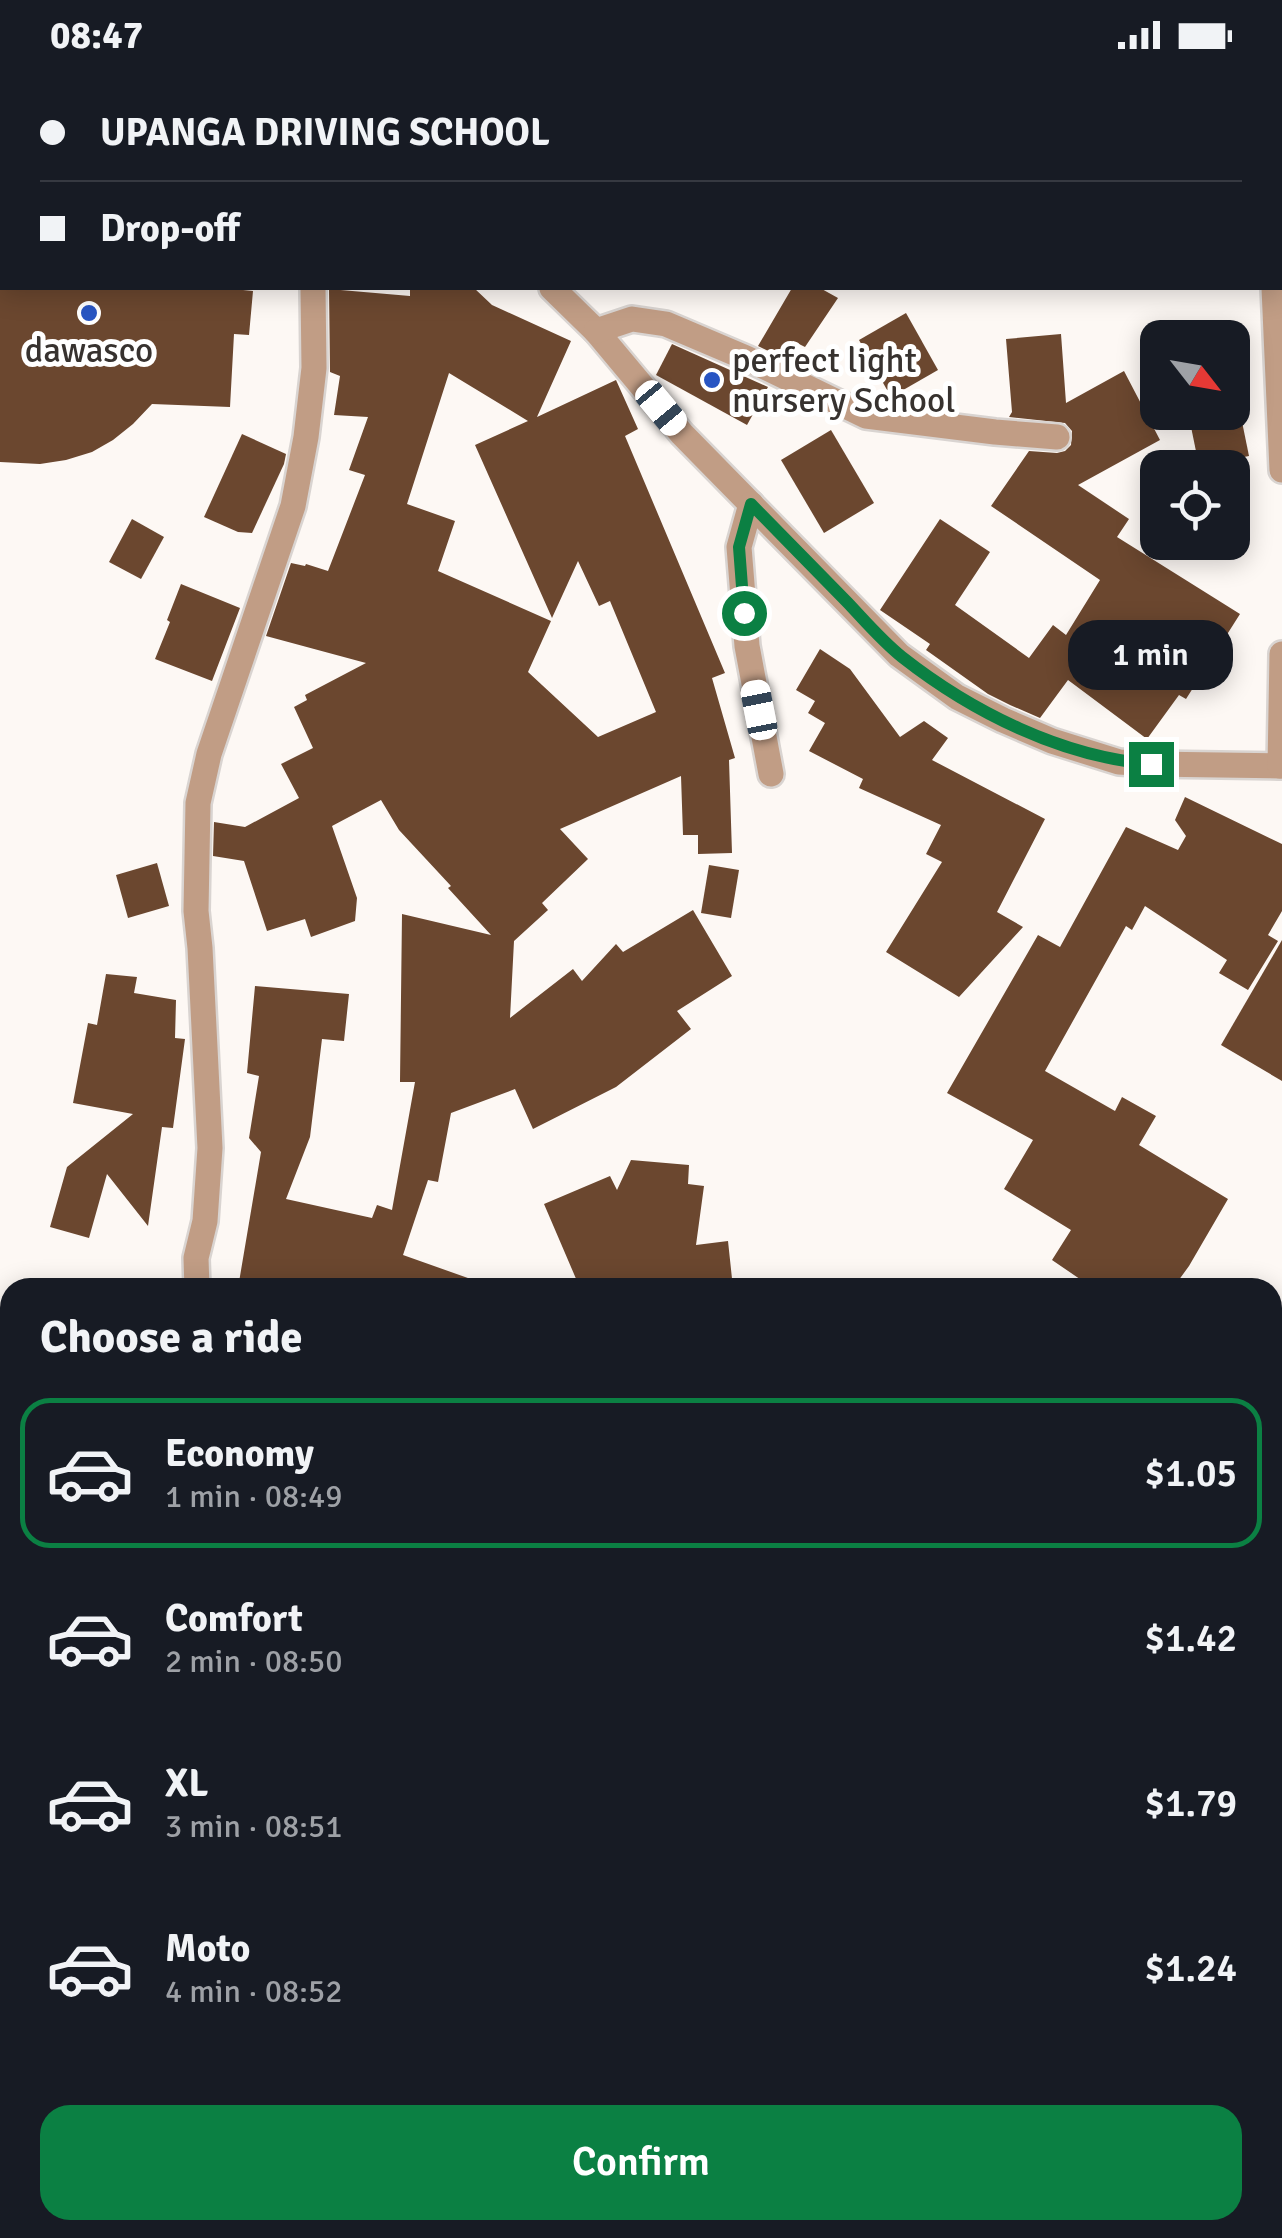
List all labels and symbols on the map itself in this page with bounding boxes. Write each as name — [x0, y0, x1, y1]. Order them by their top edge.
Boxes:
marker: dawasco — [78, 302, 100, 324]
north arrow — [1140, 320, 1250, 430]
place label: dawasco — [25, 329, 153, 372]
place label: perfect light nursery School — [732, 339, 955, 422]
marker: perfect light nursery School — [701, 369, 723, 391]
car — [630, 375, 692, 441]
route start — [722, 591, 767, 636]
callout: 1 min — [1068, 619, 1234, 689]
car — [739, 678, 779, 742]
route end — [1129, 742, 1174, 787]

